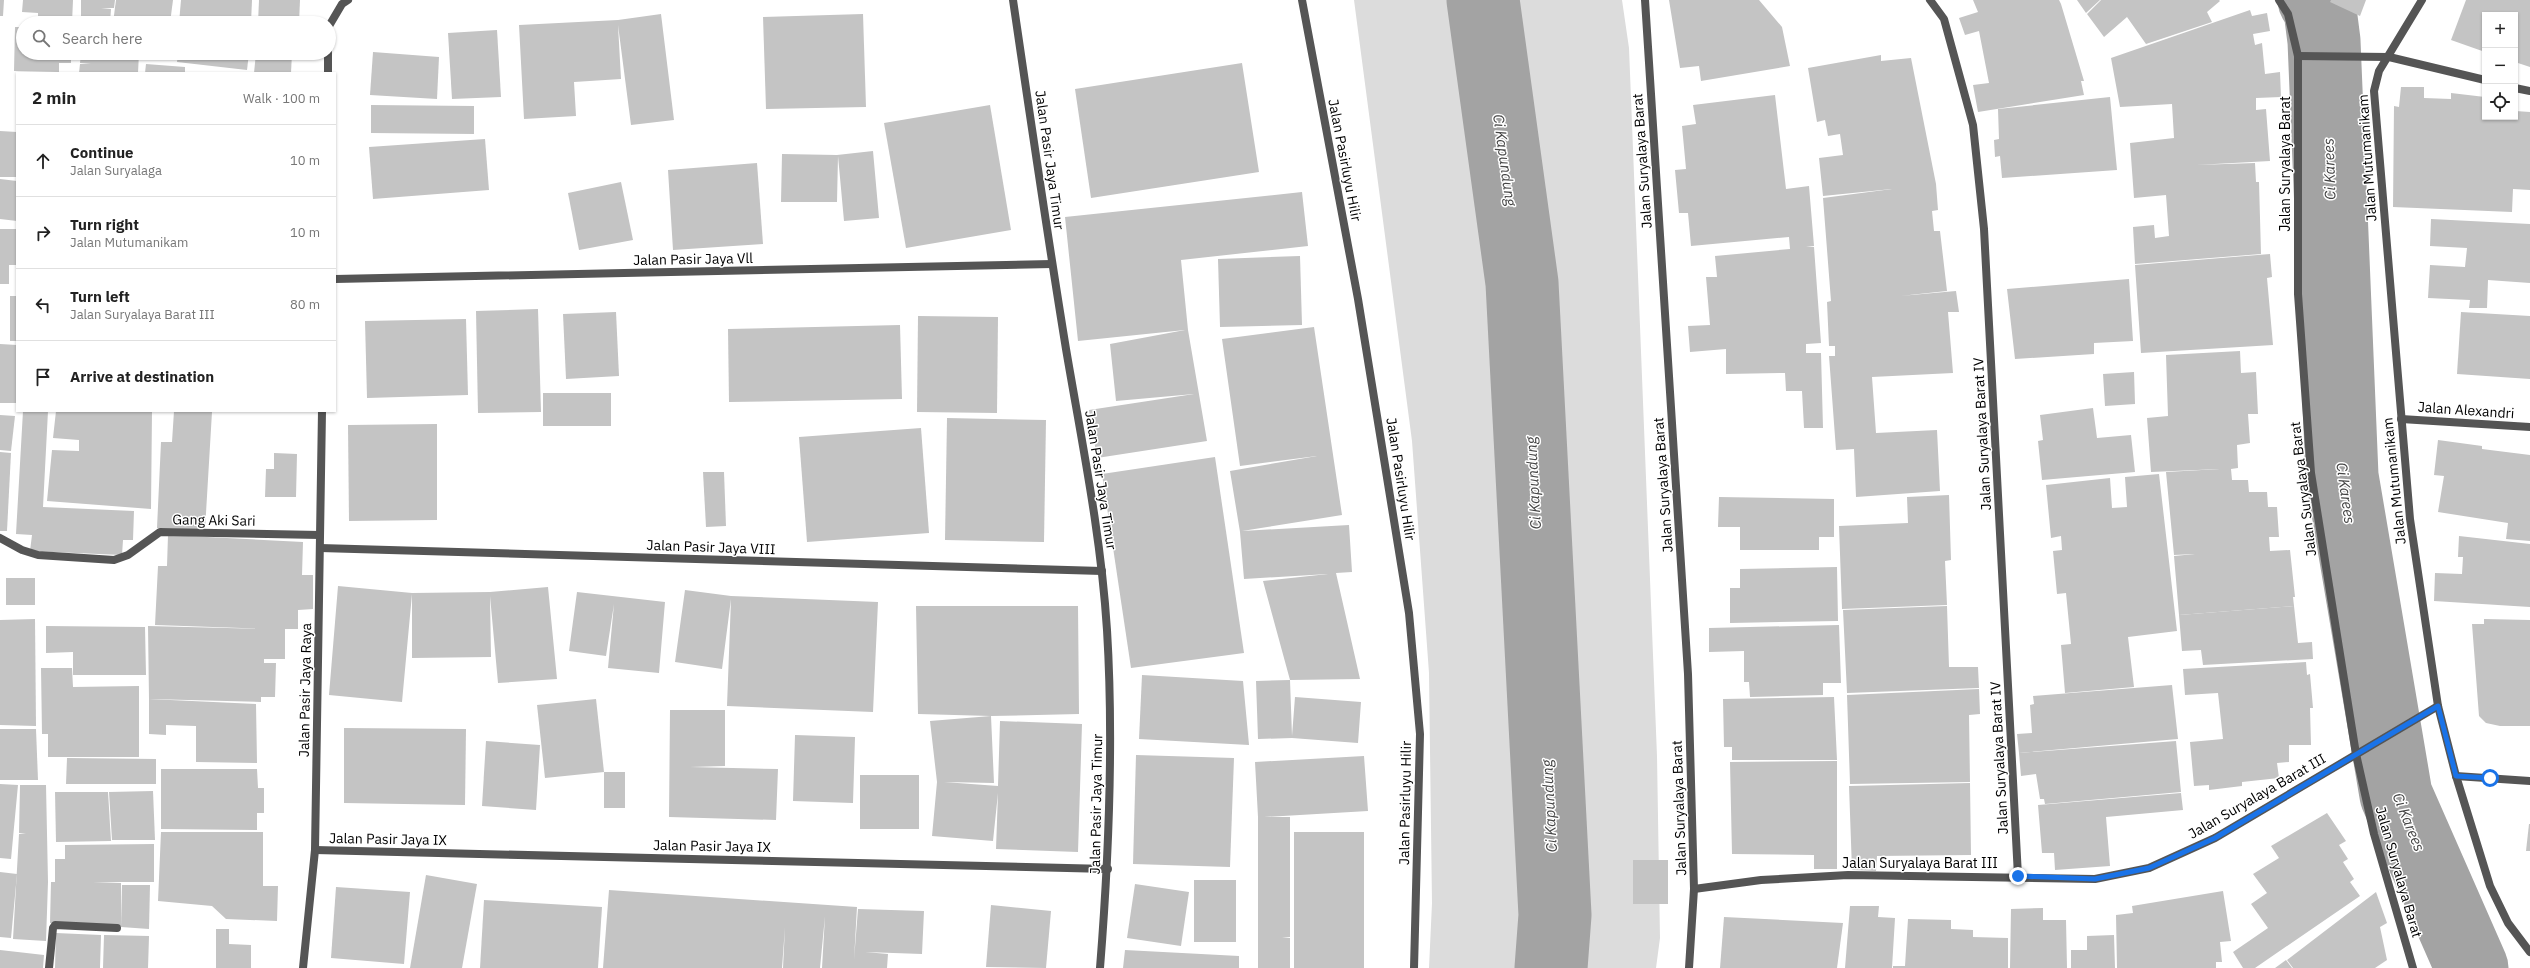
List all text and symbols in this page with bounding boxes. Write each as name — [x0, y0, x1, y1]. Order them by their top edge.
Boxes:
map controls — [2482, 12, 2518, 120]
button: + — [2482, 12, 2518, 48]
search box — [16, 16, 336, 60]
icon: search — [30, 27, 52, 49]
text: Search here — [62, 29, 142, 48]
button: − — [2482, 48, 2518, 84]
button: locate — [2482, 84, 2518, 120]
text: 2 min — [32, 87, 76, 109]
street label: Jalan Pasir Jaya Timur — [1031, 89, 1069, 231]
text: Walk · 100 m — [243, 90, 320, 107]
street label: Jalan Suryalaya Barat — [1628, 93, 1656, 229]
street label: Jalan Mutumanikam — [2354, 94, 2380, 222]
street label: Jalan Suryalaya Barat — [2276, 96, 2294, 232]
street label: Jalan Pasirluyu Hilir — [1324, 97, 1366, 223]
water label: Ci Kapundung — [1489, 113, 1521, 209]
water label: Ci Karees — [2318, 138, 2340, 200]
text: Continue — [70, 143, 134, 162]
icon: ahead — [32, 150, 54, 172]
text: 10 m — [290, 152, 320, 169]
text: Jalan Suryalaga — [70, 162, 162, 179]
text: Turn right — [70, 215, 139, 234]
icon: right — [32, 222, 54, 244]
text: 10 m — [290, 224, 320, 241]
text: Jalan Mutumanikam — [70, 234, 188, 251]
street label: Jalan Pasir Jaya Vll — [633, 249, 753, 269]
text: Turn left — [70, 287, 130, 306]
icon: left — [32, 294, 54, 316]
text: 80 m — [290, 296, 320, 313]
text: Jalan Suryalaya Barat III — [70, 306, 215, 323]
street label: Jalan Suryalaya Barat IV — [1969, 357, 1995, 511]
icon: arrive — [32, 366, 54, 388]
text: Arrive at destination — [70, 367, 214, 386]
street label: Jalan Alexandri — [2417, 398, 2515, 422]
street label: Jalan Pasir Jaya Timur — [1081, 409, 1121, 551]
street label: Jalan Pasirluyu Hilir — [1382, 416, 1420, 542]
street label: Jalan Suryalaya Barat — [1649, 417, 1677, 553]
street label: Jalan Mutumanikam — [2378, 417, 2410, 545]
street label: Jalan Suryalaya Barat — [2286, 420, 2320, 557]
water label: Ci Kapundung — [1521, 435, 1545, 530]
water label: Ci Karees — [2332, 461, 2360, 525]
street label: Gang Aki Sari — [172, 510, 256, 530]
street label: Jalan Pasir Jaya VIII — [646, 536, 776, 558]
street label: Jalan Pasir Jaya Raya — [295, 622, 315, 757]
street label: Jalan Suryalaya Barat IV — [1986, 681, 2012, 835]
street label: Jalan Pasir Jaya Timur — [1086, 734, 1106, 874]
street label: Jalan Suryalaya Barat — [1668, 740, 1690, 876]
street label: Jalan Pasirluyu Hilir — [1395, 741, 1415, 865]
street label: Jalan Suryalaya Barat III — [2185, 749, 2329, 843]
water label: Ci Kapundung — [1537, 758, 1561, 853]
route start — [2481, 769, 2499, 787]
water label: Ci Karees — [2389, 790, 2429, 854]
street label: Jalan Suryalaya Barat — [2372, 804, 2426, 940]
street label: Jalan Pasir Jaya IX — [329, 829, 448, 849]
street label: Jalan Pasir Jaya IX — [653, 836, 772, 856]
street label: Jalan Suryalaya Barat III — [1842, 854, 1998, 872]
route end — [2009, 867, 2027, 885]

